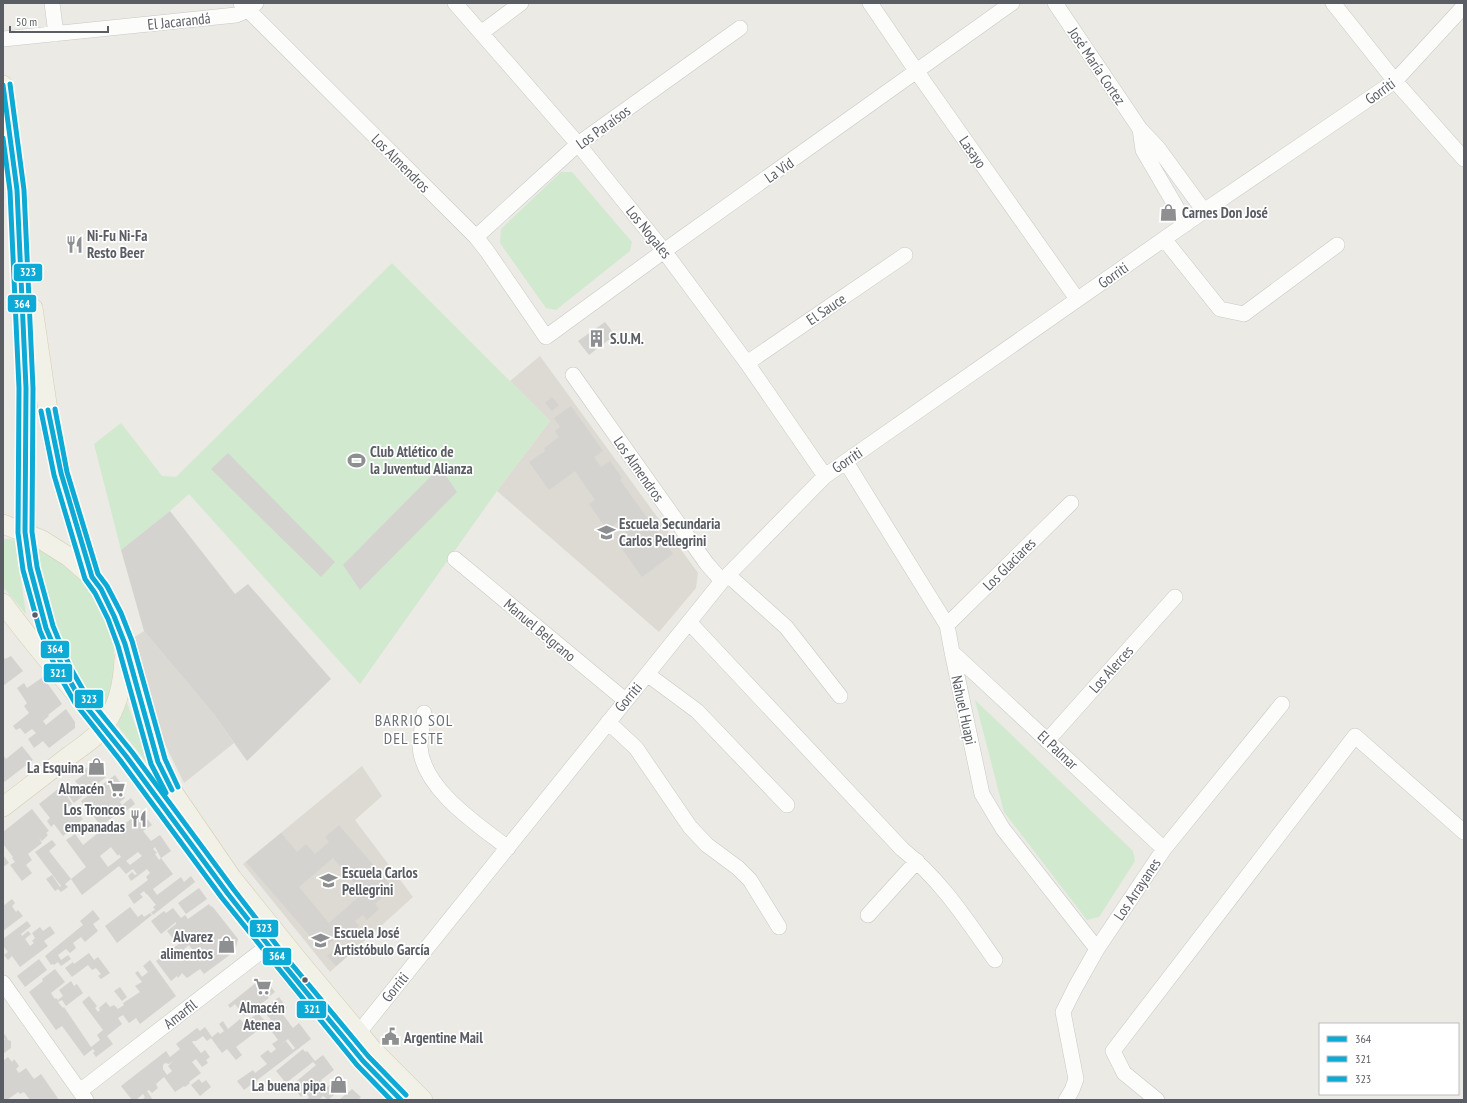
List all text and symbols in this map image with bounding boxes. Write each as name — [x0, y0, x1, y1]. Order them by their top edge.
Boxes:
scale bar — [10, 8, 108, 34]
street label: El Jacarandá — [147, 8, 211, 34]
text: 50 m — [16, 14, 37, 29]
street label: José María Cortez — [1064, 23, 1130, 108]
street label: Gorriti — [1361, 74, 1399, 108]
street label: Los Paraísos — [572, 101, 634, 153]
street label: Los Almendros — [368, 130, 434, 196]
street label: Lasayo — [955, 132, 991, 172]
street label: La Vid — [761, 153, 797, 187]
street label: Los Nogales — [622, 202, 676, 262]
shop icon: Carnes Don José — [1159, 202, 1179, 222]
place label: Carnes Don José — [1182, 203, 1268, 222]
place label: Ni-Fu Ni-Fa Resto Beer — [87, 226, 147, 262]
restaurant icon: Ni-Fu Ni-Fa Resto Beer — [64, 234, 84, 254]
street label: Gorriti — [1094, 258, 1132, 292]
line badge: 323 — [13, 263, 43, 282]
text: 323 — [20, 265, 36, 279]
street label: El Sauce — [803, 289, 849, 329]
line badge: 364 — [7, 294, 37, 313]
text: 364 — [14, 297, 31, 311]
building icon: S.U.M. — [587, 328, 607, 348]
place label: S.U.M. — [610, 329, 644, 348]
street label: Los Almendros — [610, 433, 668, 505]
place label: Club Atlético de la Juventud Alianza — [370, 442, 473, 478]
street label: Gorriti — [828, 443, 866, 477]
sports icon: Club Atlético de la Juventud Alianza — [347, 450, 367, 470]
place label: Escuela Secundaria Carlos Pellegrini — [619, 514, 721, 550]
school or university icon: Escuela Secundaria Carlos Pellegrini — [596, 522, 616, 542]
street label: Los Glaciares — [979, 534, 1039, 594]
street label: Manuel Belgrano — [500, 594, 580, 666]
unlabelled marker — [30, 610, 40, 620]
line badge: 364 — [40, 640, 70, 659]
street label: Los Alerces — [1085, 641, 1137, 697]
text: 364 — [47, 642, 64, 656]
line badge: 321 — [43, 663, 73, 683]
text: 321 — [50, 666, 66, 680]
street label: Nahuel Huapi — [947, 674, 981, 746]
street label: Gorriti — [610, 678, 646, 716]
line badge: 323 — [74, 689, 104, 709]
text: 323 — [81, 692, 97, 706]
district label: BARRIO SOL DEL ESTE — [375, 710, 453, 748]
street label: El Palmar — [1034, 726, 1083, 774]
shop icon: La Esquina — [87, 757, 107, 777]
place label: La Esquina — [27, 758, 84, 777]
supermarket icon: Almacén — [107, 778, 127, 798]
place label: Almacén — [57, 779, 104, 798]
place label: Los Troncos empanadas — [64, 800, 125, 836]
restaurant icon: Los Troncos empanadas — [128, 808, 148, 828]
street label: Los Arrayanes — [1109, 854, 1165, 924]
place label: Escuela Carlos Pellegrini — [342, 863, 418, 899]
school or university icon: Escuela Carlos Pellegrini — [319, 871, 339, 891]
line badge: 323 — [249, 919, 279, 938]
text: 323 — [256, 921, 272, 935]
place label: Escuela José Artistóbulo García — [333, 923, 430, 959]
place label: Alvarez alimentos — [160, 927, 213, 963]
school or university icon: Escuela José Artistóbulo García — [311, 931, 331, 951]
shop icon: Alvarez alimentos — [216, 935, 236, 955]
line badge: 364 — [262, 947, 292, 966]
text: 364 — [269, 949, 286, 963]
street label: Gorriti — [377, 968, 413, 1006]
unlabelled marker — [300, 975, 310, 985]
supermarket icon: Almacén Atenea — [252, 976, 272, 996]
street label: Amarfil — [160, 995, 201, 1033]
place label: Almacén Atenea — [238, 998, 285, 1034]
line badge: 321 — [296, 1000, 327, 1019]
text: 321 — [304, 1002, 320, 1016]
legend — [1319, 1023, 1459, 1095]
public building icon: Argentine Mail — [381, 1027, 401, 1047]
place label: Argentine Mail — [403, 1028, 483, 1047]
text: 364 — [1355, 1031, 1372, 1046]
text: 321 — [1355, 1051, 1371, 1066]
text: 323 — [1355, 1071, 1371, 1086]
shop icon: La buena pipa — [329, 1075, 349, 1095]
place label: La buena pipa — [252, 1076, 326, 1095]

